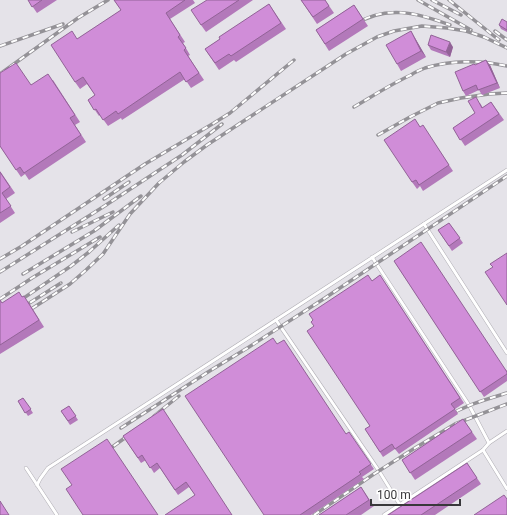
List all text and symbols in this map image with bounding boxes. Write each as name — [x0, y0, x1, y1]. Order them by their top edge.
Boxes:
scale bar — [371, 481, 460, 507]
text: 100 m — [377, 488, 411, 502]

